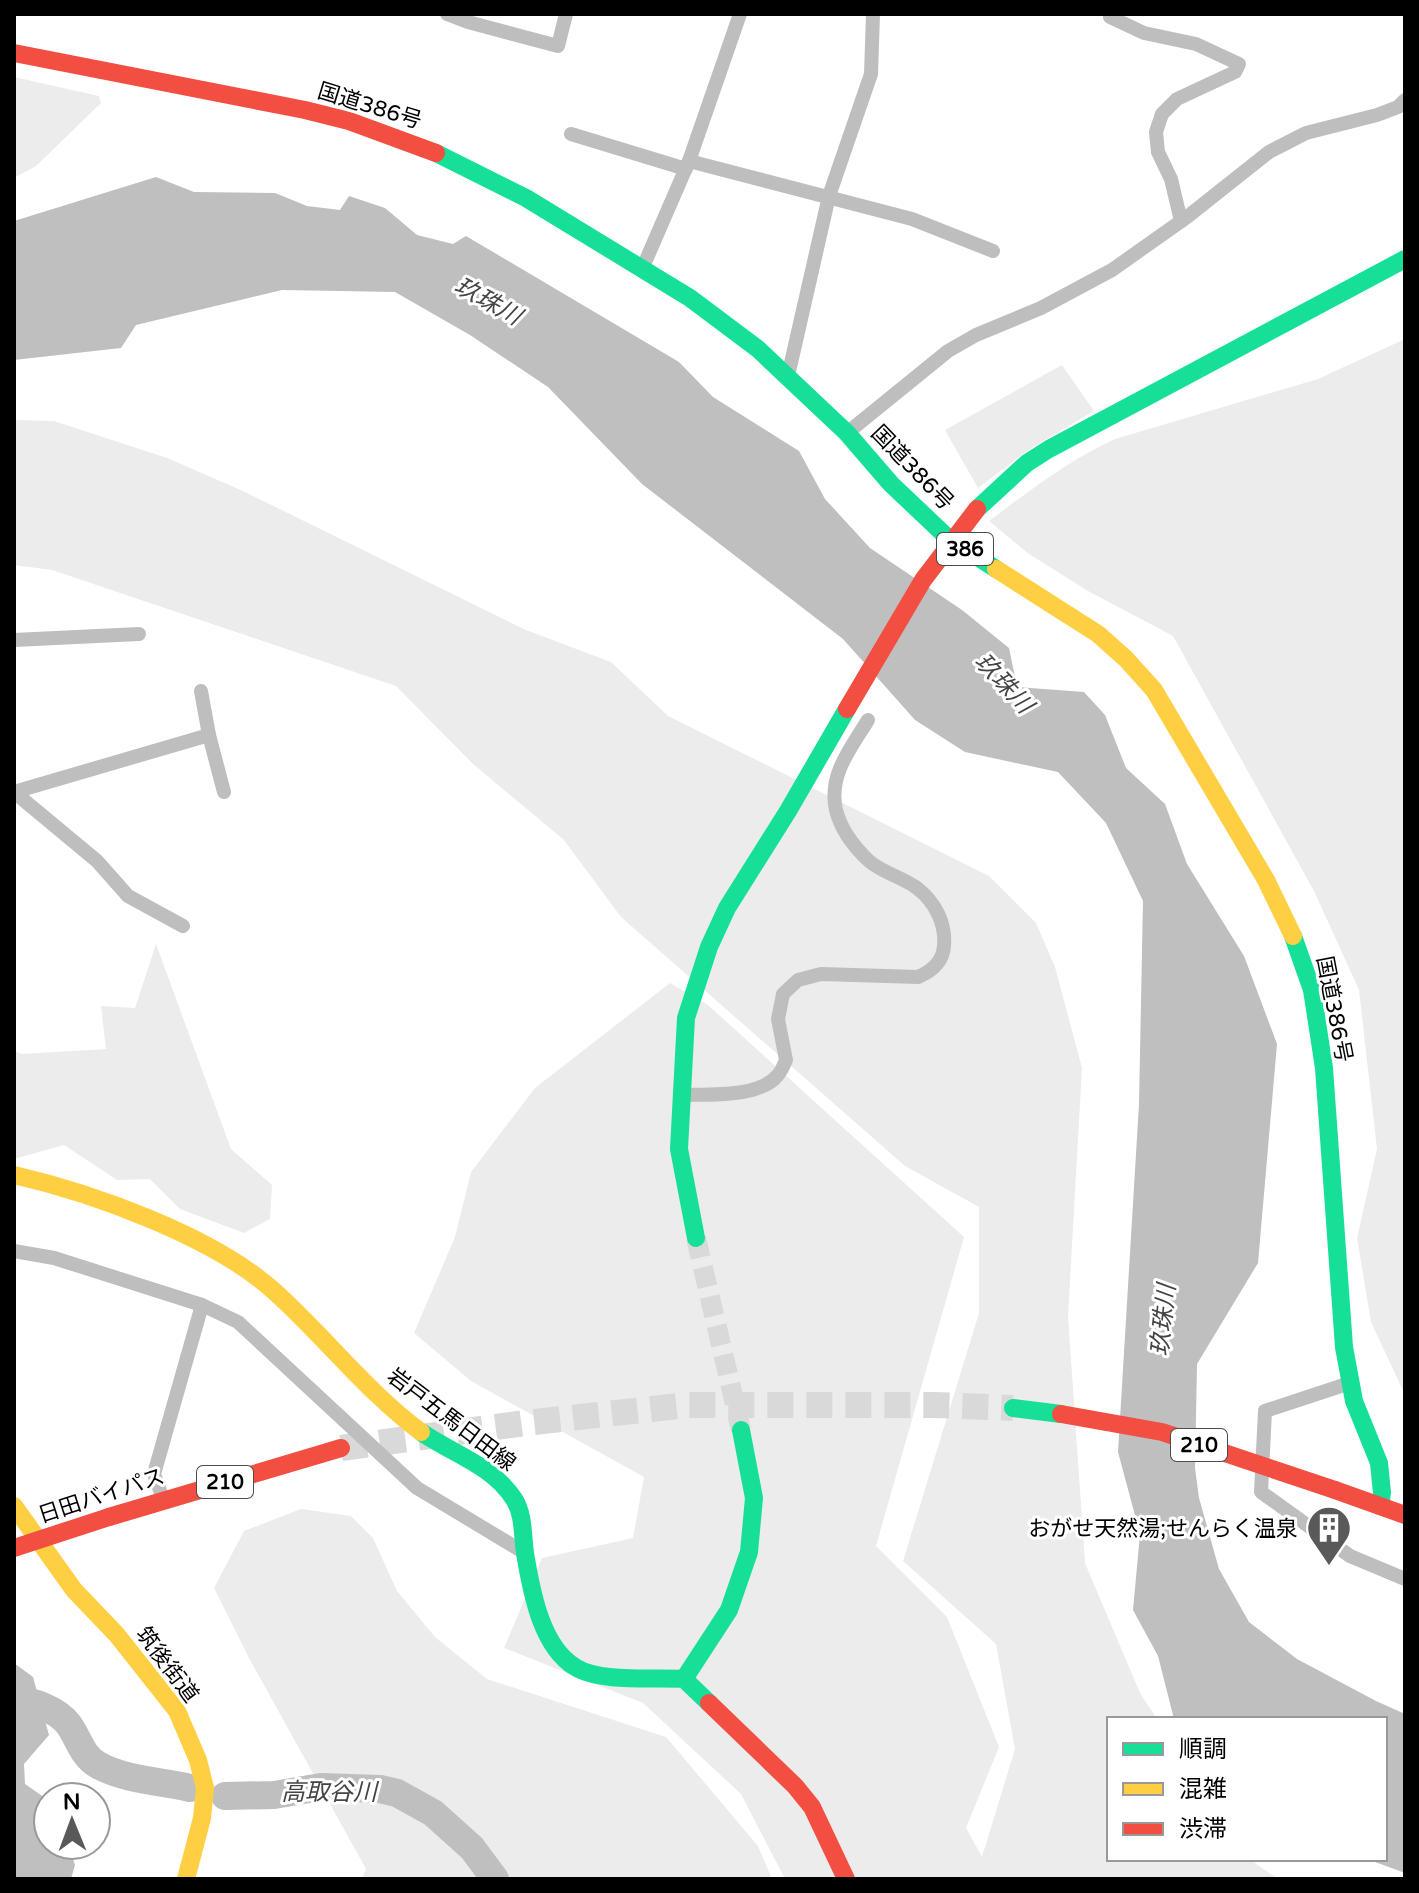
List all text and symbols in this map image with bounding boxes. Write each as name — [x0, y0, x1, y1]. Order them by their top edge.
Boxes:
street label: 国道386号 — [315, 78, 425, 134]
water label: 玖珠川 — [449, 271, 529, 333]
street label: 国道386号 — [866, 420, 959, 515]
road number: 386 — [937, 533, 993, 565]
water label: 玖珠川 — [968, 647, 1041, 722]
street label: 国道386号 — [1311, 954, 1357, 1064]
water label: 玖珠川 — [1145, 1280, 1182, 1357]
street label: 岩戸五馬日田線 — [382, 1363, 521, 1477]
road number: 210 — [1171, 1429, 1227, 1461]
street label: 日田バイパス — [35, 1463, 168, 1529]
road number: 210 — [197, 1466, 253, 1498]
building icon: おがせ天然湯;せんらく温泉 — [1305, 1504, 1353, 1567]
place label: おがせ天然湯;せんらく温泉 — [1028, 1516, 1298, 1542]
street label: 筑後街道 — [130, 1622, 204, 1708]
legend — [1107, 1717, 1387, 1861]
text: 順調 — [1179, 1735, 1227, 1764]
text: 混雑 — [1179, 1775, 1227, 1804]
water label: 高取谷川 — [281, 1778, 380, 1807]
north arrow — [32, 1781, 112, 1861]
text: N — [63, 1789, 81, 1815]
text: 渋滞 — [1179, 1815, 1227, 1844]

